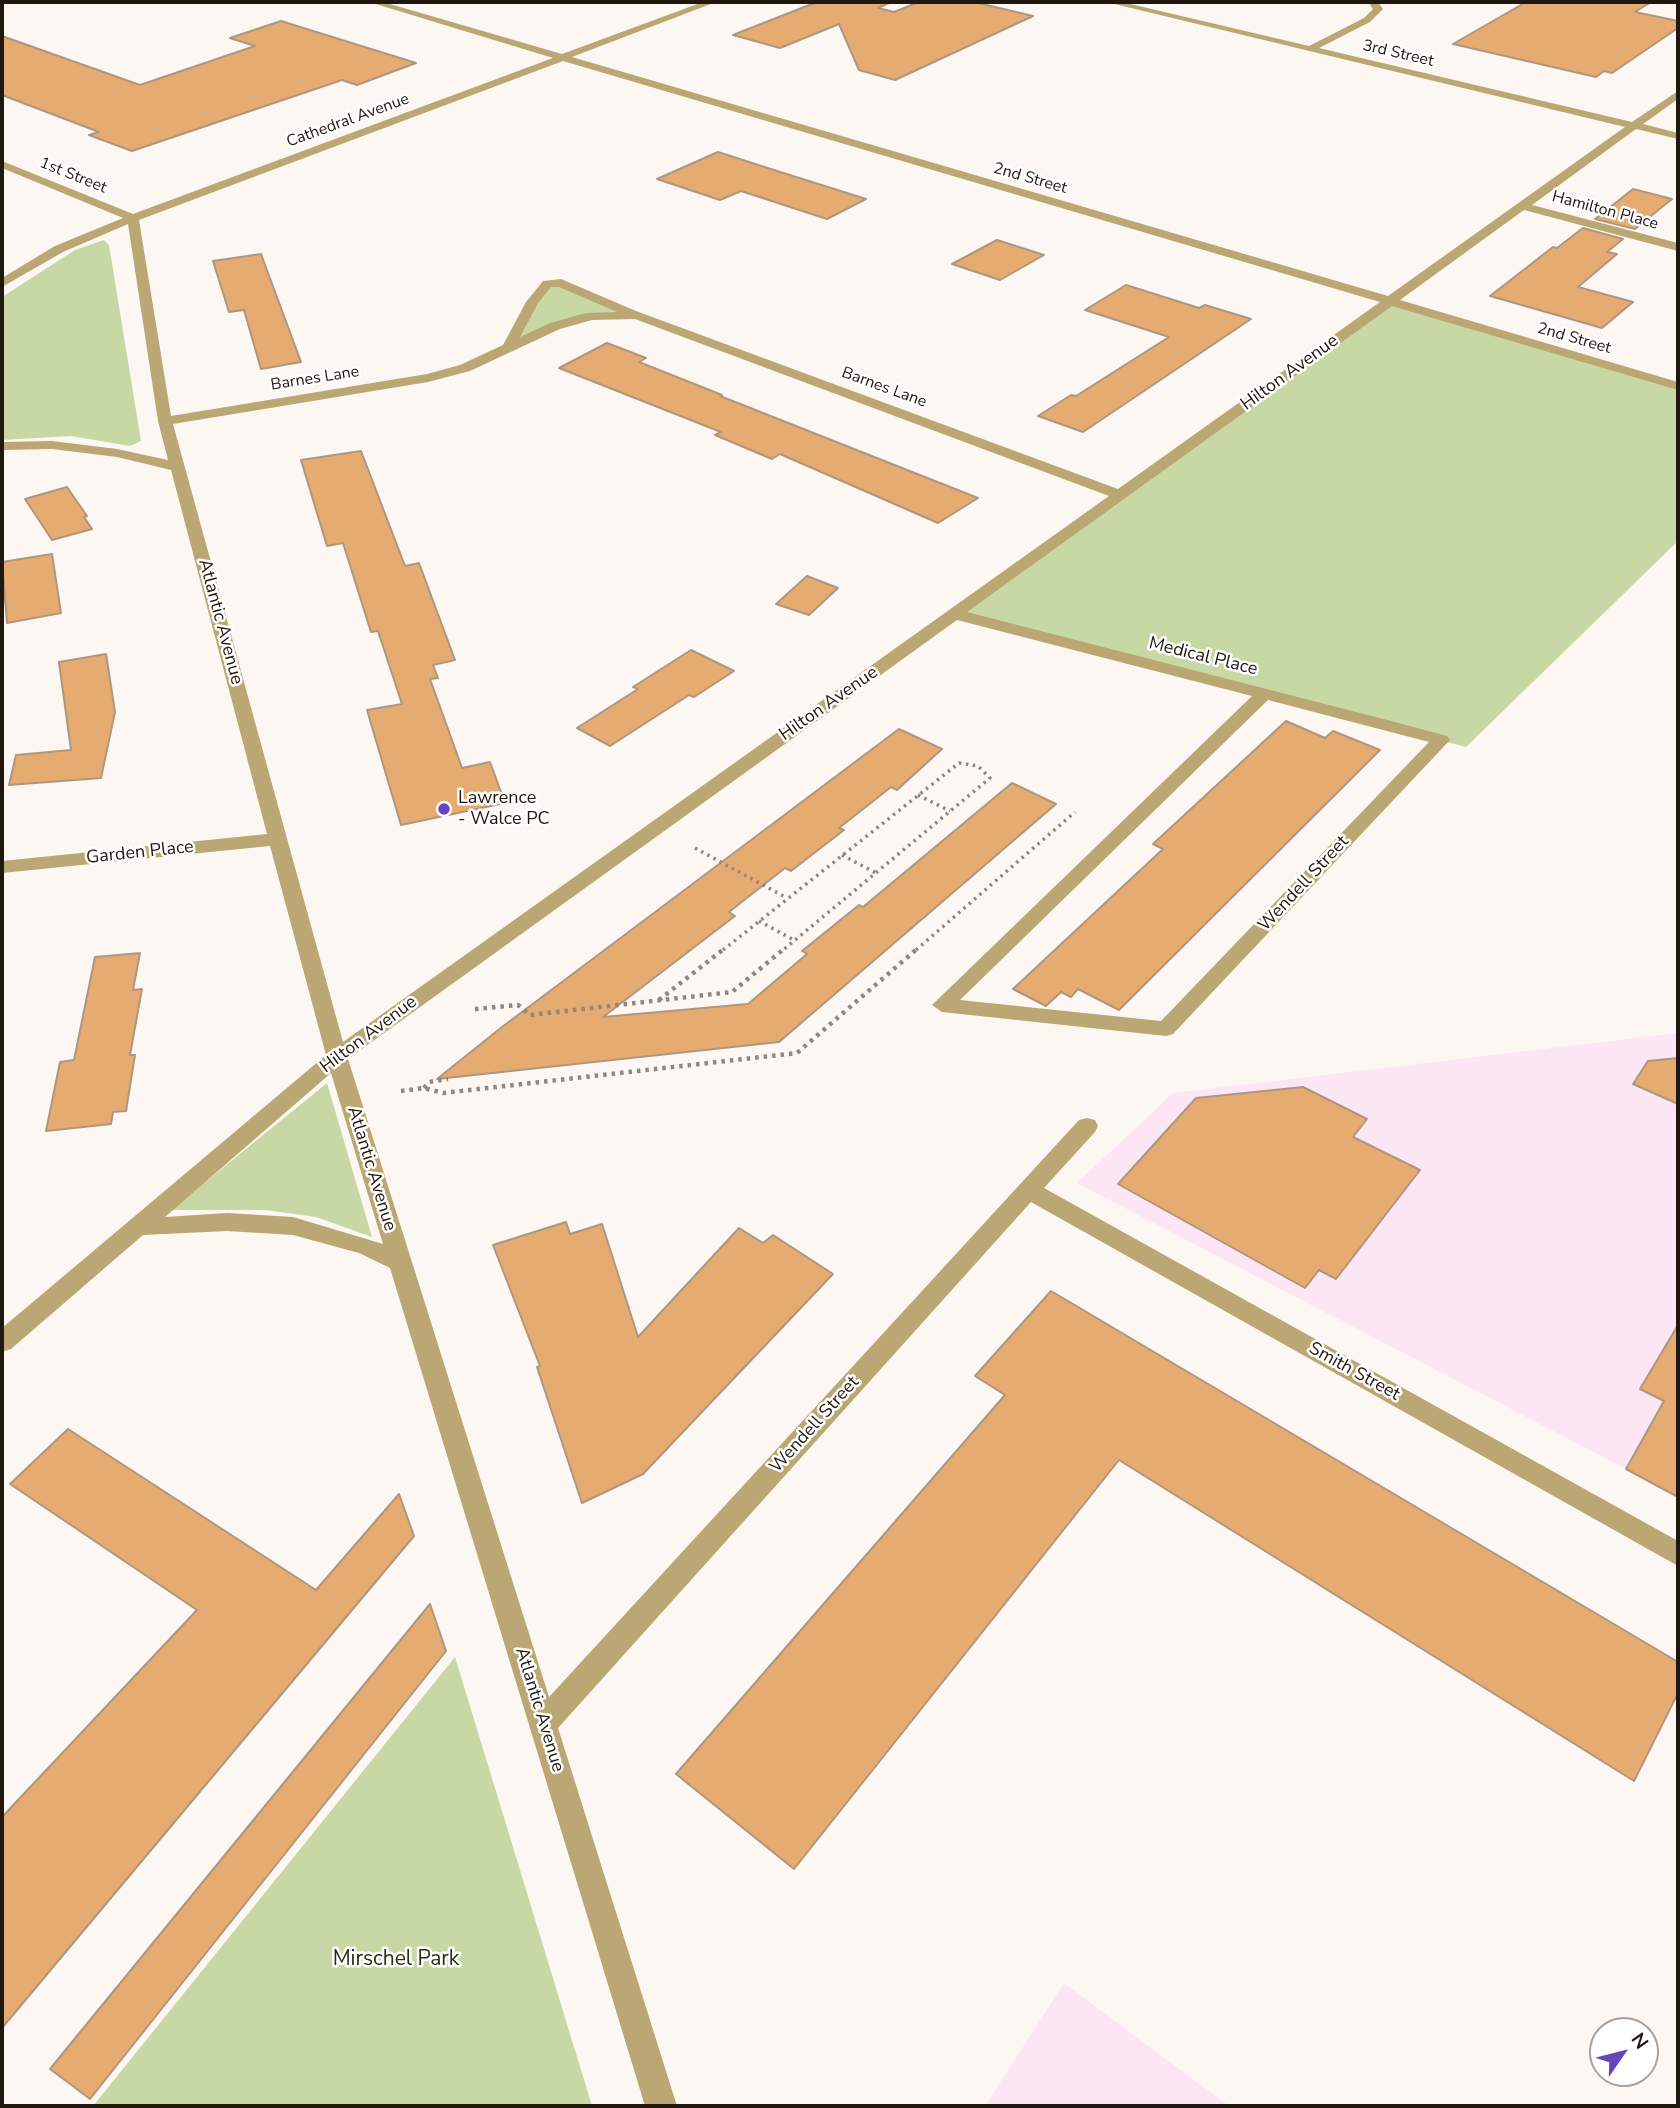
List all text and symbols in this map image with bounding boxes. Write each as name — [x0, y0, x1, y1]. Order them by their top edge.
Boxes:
street label: 3rd Street — [1361, 37, 1435, 71]
street label: Cathedral Avenue — [284, 90, 412, 152]
street label: 1st Street — [37, 154, 109, 198]
street label: 2nd Street — [991, 159, 1069, 199]
street label: Hamilton Place — [1550, 188, 1660, 234]
street label: 2nd Street — [1535, 319, 1613, 359]
street label: Hilton Avenue — [1237, 330, 1343, 416]
street label: Barnes Lane — [269, 363, 361, 395]
street label: Barnes Lane — [839, 364, 929, 412]
street label: Atlantic Avenue — [193, 557, 247, 687]
street label: Medical Place — [1146, 633, 1260, 681]
street label: Hilton Avenue — [776, 662, 882, 746]
place label: Lawrence - Walce PC — [458, 788, 550, 830]
marker: Lawrence - Walce PC — [436, 801, 452, 817]
street label: Wendell Street — [1254, 832, 1354, 936]
street label: Garden Place — [85, 837, 195, 869]
street label: Hilton Avenue — [316, 992, 422, 1078]
street label: Atlantic Avenue — [342, 1104, 400, 1234]
street label: Smith Street — [1305, 1338, 1403, 1406]
street label: Wendell Street — [766, 1372, 864, 1478]
street label: Atlantic Avenue — [510, 1645, 568, 1775]
park label: Mirschel Park — [333, 1947, 459, 1973]
north arrow — [1589, 2017, 1659, 2087]
text: N — [1625, 2028, 1654, 2054]

